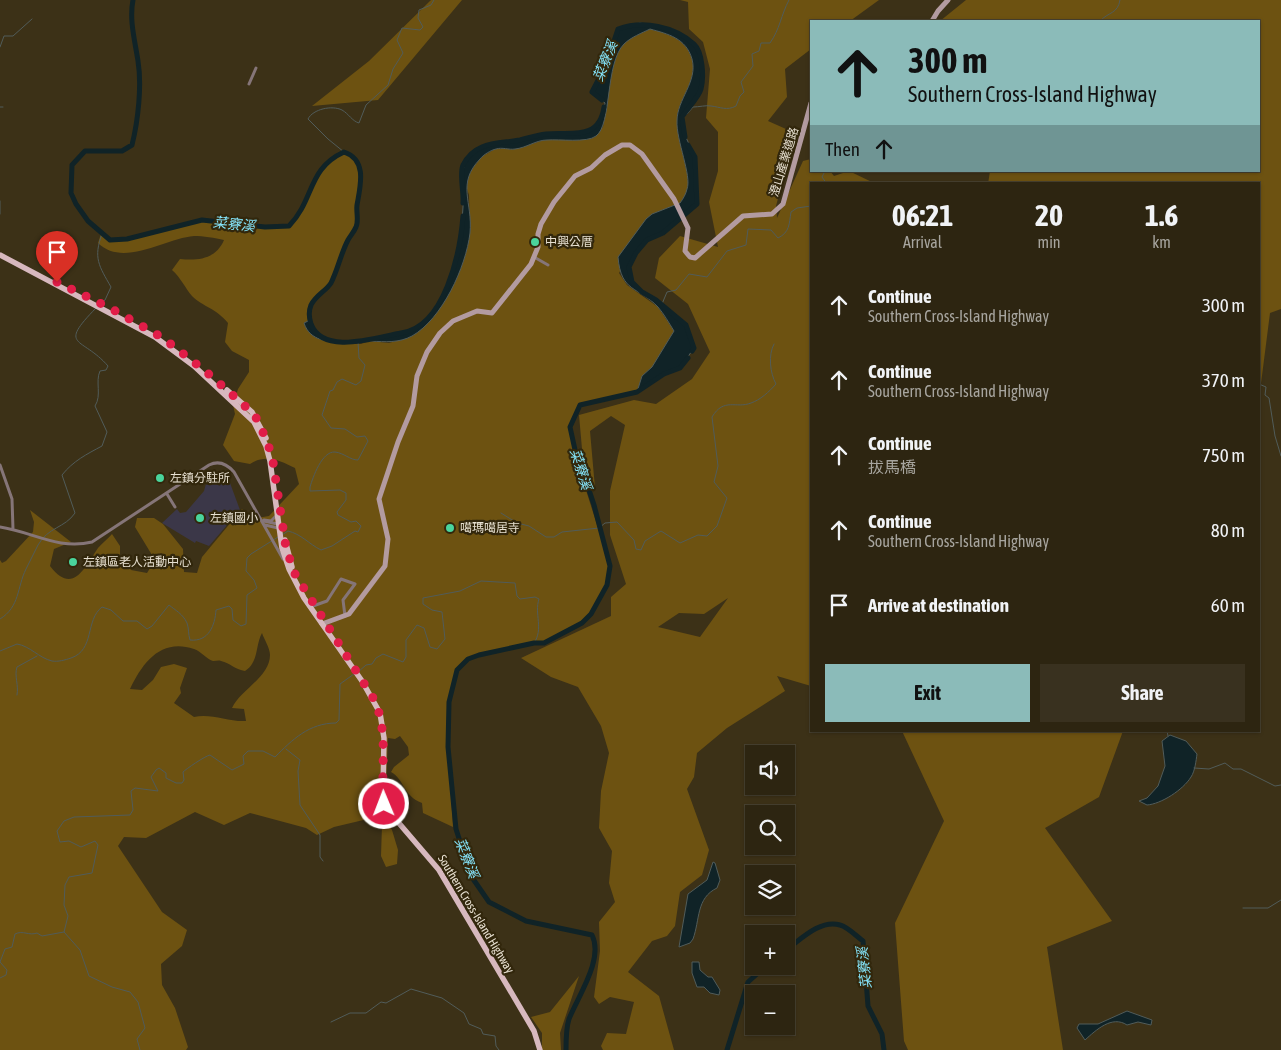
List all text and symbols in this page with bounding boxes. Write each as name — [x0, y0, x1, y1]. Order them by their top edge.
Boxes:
water label: 菜竂溪 — [590, 37, 621, 83]
icon: ahead — [825, 40, 890, 105]
text: 300 m — [908, 40, 987, 80]
text: Southern Cross-Island Highway — [908, 81, 1157, 107]
street label: 澄山產業道路 — [767, 126, 801, 198]
icon: ahead — [870, 135, 898, 163]
text: Then — [825, 138, 860, 160]
text: 06:21 — [892, 198, 953, 232]
text: 20 — [1035, 198, 1063, 232]
text: 1.6 — [1145, 198, 1178, 232]
water label: 菜竂溪 — [212, 214, 258, 234]
pin — [36, 231, 78, 282]
text: Arrival — [903, 233, 942, 251]
text: min — [1038, 233, 1061, 251]
text: km — [1152, 233, 1171, 251]
place label: 中興公厝 — [545, 235, 593, 249]
marker: 中興公厝 — [529, 236, 541, 248]
icon: arrive — [43, 238, 71, 266]
text: Continue — [868, 285, 932, 307]
icon: ahead — [825, 291, 853, 319]
text: 300 m — [1202, 294, 1245, 316]
text: Southern Cross-Island Highway — [868, 307, 1049, 325]
text: Continue — [868, 360, 932, 382]
icon: ahead — [825, 366, 853, 394]
text: 370 m — [1202, 369, 1245, 391]
text: Southern Cross-Island Highway — [868, 382, 1049, 400]
text: Continue — [868, 432, 932, 454]
icon: ahead — [825, 441, 853, 469]
text: 750 m — [1202, 444, 1245, 466]
water label: 菜竂溪 — [567, 447, 595, 493]
text: 拔馬橋 — [868, 458, 916, 476]
place label: 左鎮分駐所 — [170, 471, 230, 485]
marker: 左鎮分駐所 — [154, 472, 166, 484]
text: Continue — [868, 510, 932, 532]
place label: 左鎮國小 — [210, 511, 258, 525]
marker: 左鎮國小 — [194, 512, 206, 524]
icon: ahead — [825, 516, 853, 544]
text: 80 m — [1211, 519, 1245, 541]
place label: 噶瑪噶居寺 — [460, 521, 520, 535]
marker: 噶瑪噶居寺 — [444, 522, 456, 534]
text: Southern Cross-Island Highway — [868, 532, 1049, 550]
place label: 左鎮區老人活動中心 — [83, 555, 191, 569]
marker: 左鎮區老人活動中心 — [67, 556, 79, 568]
icon: arrive — [825, 591, 853, 619]
text: Arrive at destination — [868, 594, 1009, 616]
text: 60 m — [1211, 594, 1245, 616]
button: Exit — [825, 664, 1030, 722]
button: Share — [1040, 664, 1245, 722]
map controls — [745, 745, 795, 1035]
button: sound — [745, 745, 795, 795]
position arrow — [357, 777, 409, 829]
button: search — [745, 805, 795, 855]
water label: 菜竂溪 — [452, 836, 483, 882]
street label: Southern Cross-Island Highway — [435, 852, 517, 976]
button: layers — [745, 865, 795, 915]
button: + — [745, 925, 795, 975]
water label: 菜竂溪 — [854, 944, 874, 990]
button: − — [745, 985, 795, 1035]

